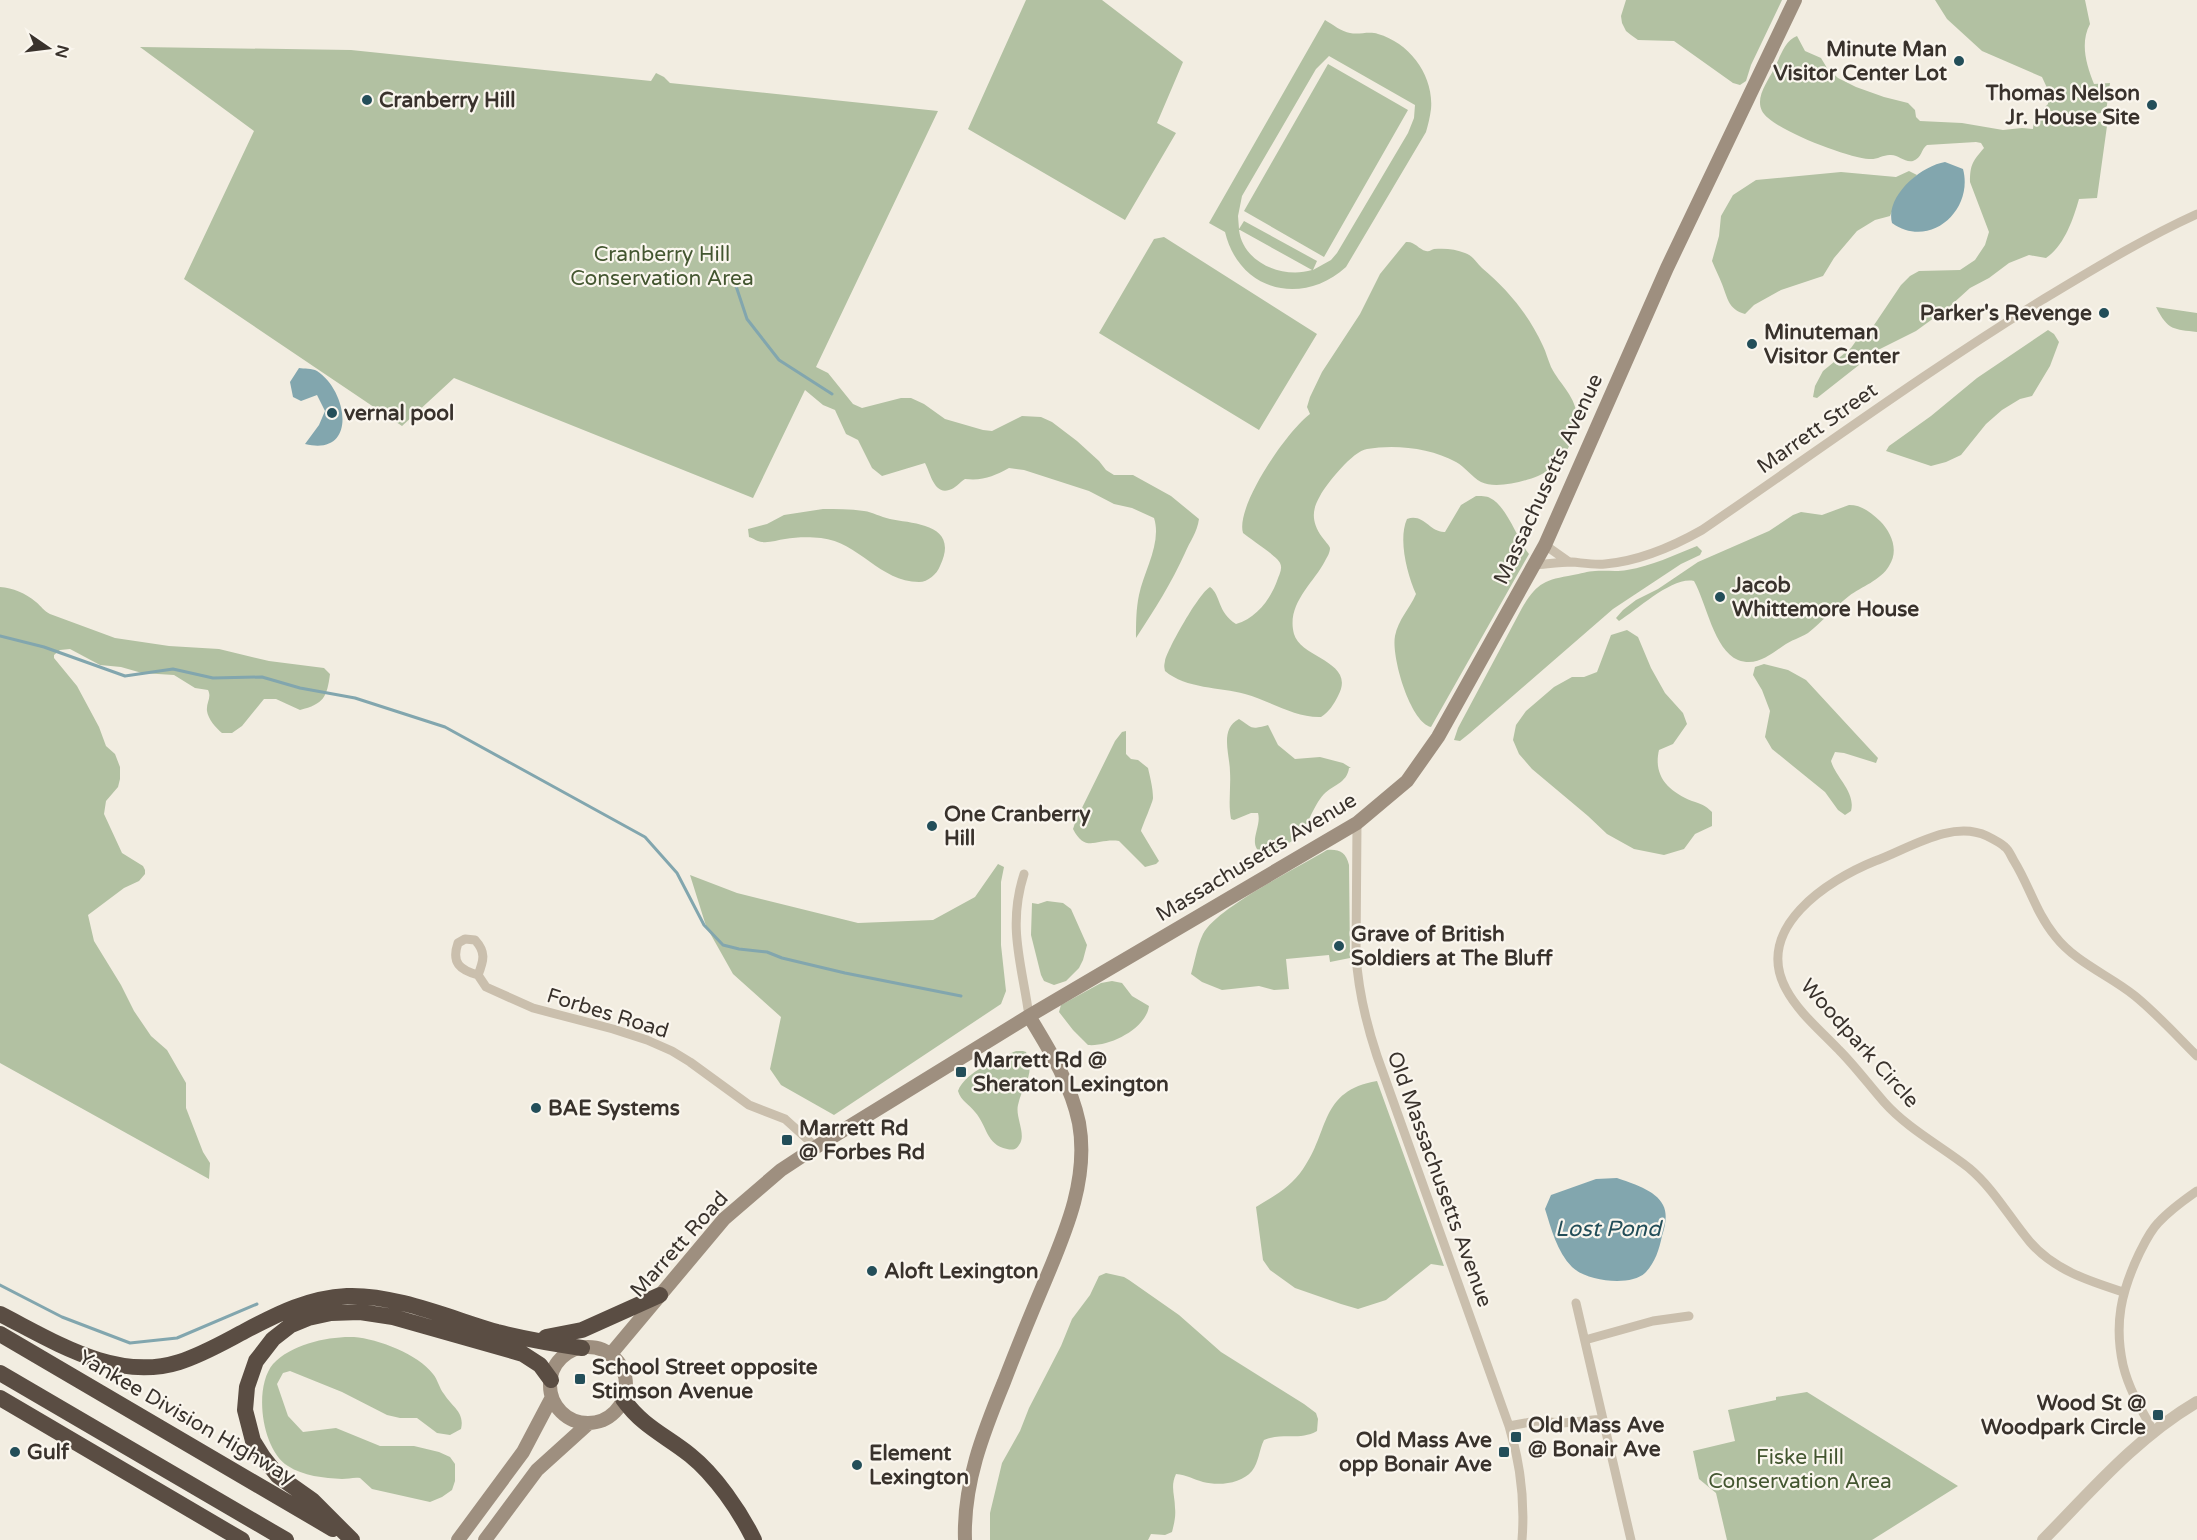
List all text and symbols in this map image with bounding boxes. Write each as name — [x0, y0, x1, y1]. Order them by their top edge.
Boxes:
north arrow — [18, 18, 78, 78]
place label: Minute Man Visitor Center Lot — [1773, 37, 1947, 86]
text: N — [50, 43, 73, 60]
marker: Minute Man Visitor Center Lot — [1952, 54, 1966, 68]
place label: Thomas Nelson Jr. House Site — [1985, 81, 2140, 130]
place label: Cranberry Hill — [379, 88, 515, 113]
marker: Cranberry Hill — [360, 93, 374, 107]
marker: Thomas Nelson Jr. House Site — [2145, 98, 2159, 112]
park label: Cranberry Hill Conservation Area — [570, 242, 754, 291]
place label: Parker's Revenge — [1920, 301, 2092, 326]
marker: Parker's Revenge — [2097, 306, 2111, 320]
place label: Minuteman Visitor Center — [1764, 320, 1900, 369]
marker: Minuteman Visitor Center — [1745, 337, 1759, 351]
street label: Massachusetts Avenue — [1489, 370, 1608, 588]
street label: Marrett Street — [1752, 378, 1882, 479]
place label: vernal pool — [344, 401, 454, 426]
marker: vernal pool — [325, 406, 339, 420]
place label: Jacob Whittemore House — [1731, 573, 1919, 622]
marker: Jacob Whittemore House — [1713, 590, 1727, 604]
street label: Massachusetts Avenue — [1151, 788, 1361, 927]
place label: One Cranberry Hill — [944, 802, 1091, 851]
marker: One Cranberry Hill — [925, 819, 939, 833]
place label: Grave of British Soldiers at The Bluff — [1351, 922, 1553, 971]
marker: Grave of British Soldiers at The Bluff — [1332, 939, 1346, 953]
street label: Woodpark Circle — [1795, 974, 1924, 1113]
street label: Forbes Road — [544, 983, 672, 1044]
place label: Marrett Rd @ Sheraton Lexington — [973, 1048, 1169, 1097]
street label: Old Massachusetts Avenue — [1382, 1048, 1498, 1311]
marker: Marrett Rd @ Sheraton Lexington — [954, 1065, 968, 1079]
place label: BAE Systems — [548, 1096, 680, 1121]
marker: BAE Systems — [529, 1101, 543, 1115]
place label: Marrett Rd @ Forbes Rd — [799, 1116, 925, 1165]
marker: Marrett Rd @ Forbes Rd — [780, 1133, 794, 1147]
street label: Marrett Road — [625, 1186, 734, 1303]
water label: Lost Pond — [1555, 1216, 1664, 1242]
place label: Aloft Lexington — [884, 1259, 1039, 1284]
marker: Aloft Lexington — [865, 1264, 879, 1278]
street label: Yankee Division Highway — [74, 1345, 300, 1490]
place label: School Street opposite Stimson Avenue — [592, 1355, 818, 1404]
marker: School Street opposite Stimson Avenue — [573, 1372, 587, 1386]
place label: Wood St @ Woodpark Circle — [1981, 1391, 2146, 1440]
marker: Wood St @ Woodpark Circle — [2151, 1408, 2165, 1422]
place label: Old Mass Ave @ Bonair Ave — [1528, 1413, 1664, 1462]
place label: Old Mass Ave opp Bonair Ave — [1339, 1428, 1492, 1477]
marker: Old Mass Ave @ Bonair Ave — [1509, 1430, 1523, 1444]
place label: Gulf — [27, 1440, 70, 1465]
place label: Element Lexington — [869, 1441, 969, 1490]
marker: Gulf — [8, 1445, 22, 1459]
marker: Old Mass Ave opp Bonair Ave — [1497, 1445, 1511, 1459]
park label: Fiske Hill Conservation Area — [1708, 1445, 1892, 1494]
marker: Element Lexington — [850, 1458, 864, 1472]

